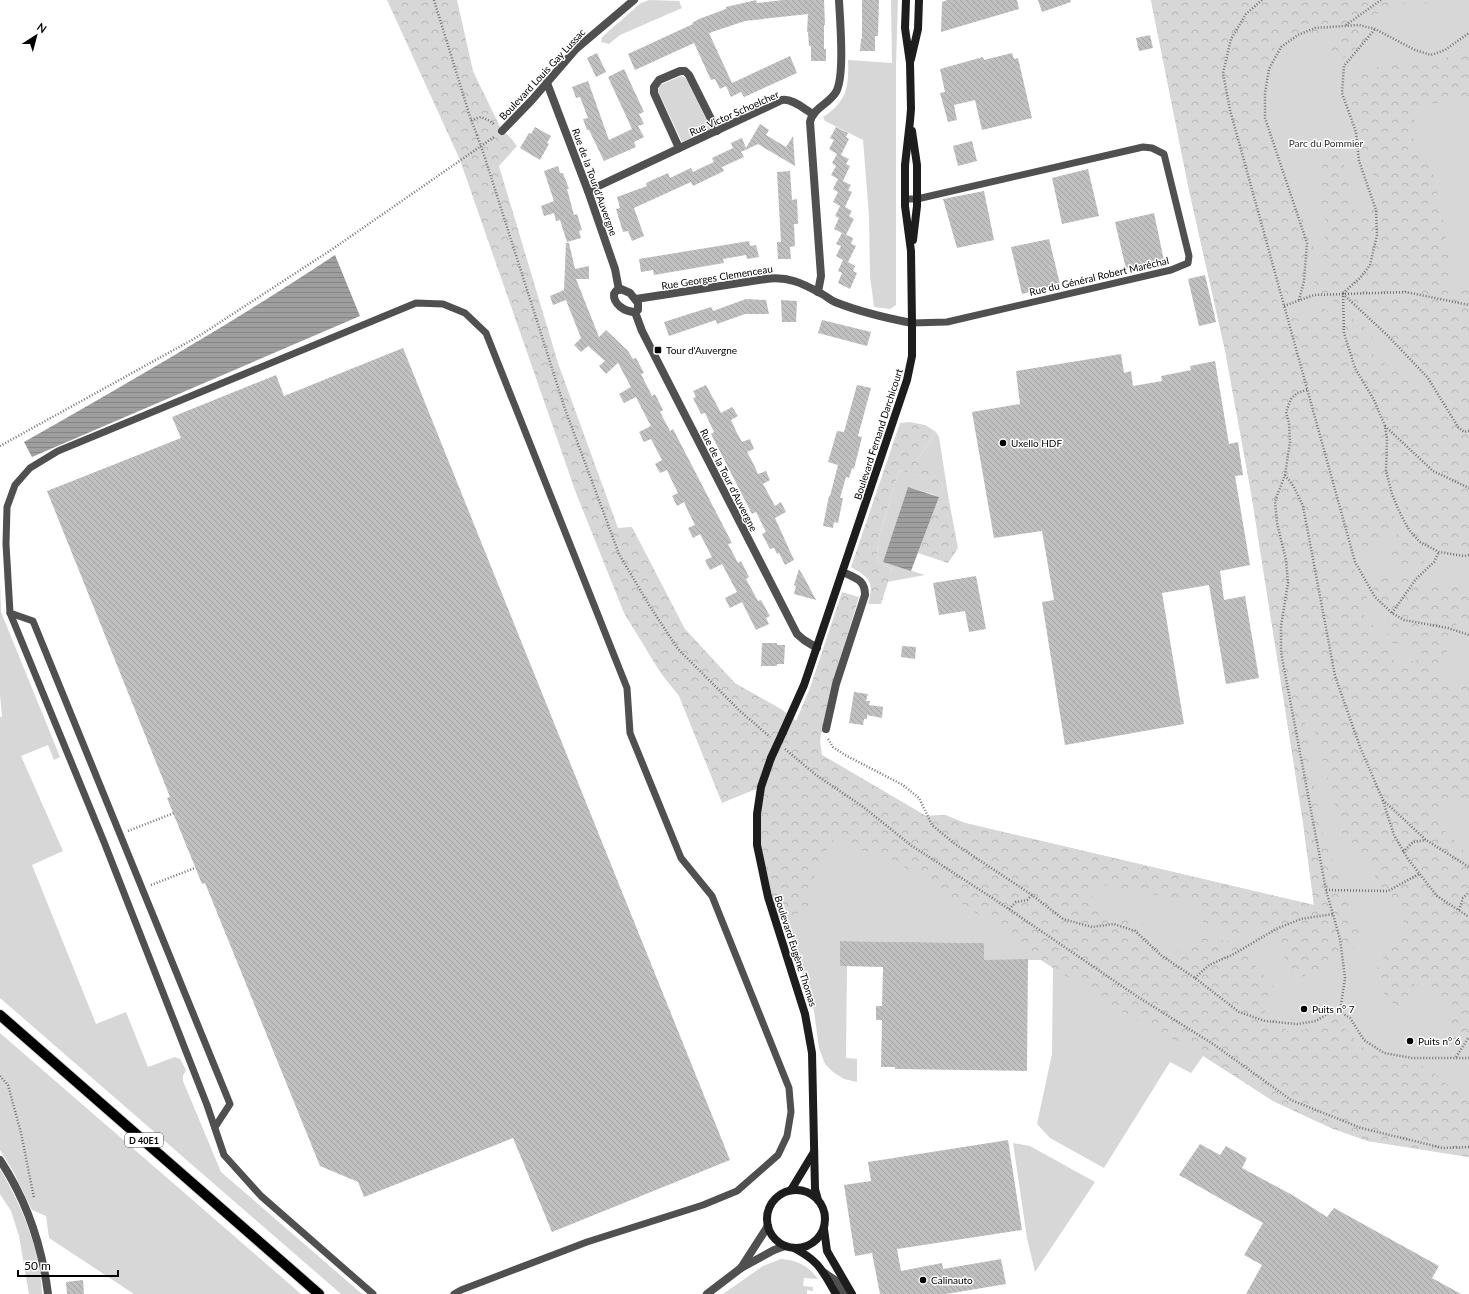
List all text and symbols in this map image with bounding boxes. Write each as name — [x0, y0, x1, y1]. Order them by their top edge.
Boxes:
north arrow — [16, 16, 56, 56]
text: N — [35, 20, 49, 35]
street label: Boulevard Louis Gay Lussac — [497, 26, 588, 122]
street label: Rue Victor Schoelcher — [687, 88, 781, 138]
street label: Rue de la Tour d'Auvergne — [570, 127, 620, 237]
park label: Parc du Pommier — [1289, 137, 1364, 149]
street label: Rue du Général Robert Maréchal — [1028, 254, 1170, 298]
street label: Rue Georges Clemenceau — [661, 262, 773, 292]
place label: Tour d'Auvergne — [666, 344, 737, 356]
marker: Tour d'Auvergne — [653, 345, 663, 355]
street label: Boulevard Fernand Darchicourt — [851, 367, 905, 501]
street label: Rue de la Tour d'Auvergne — [698, 427, 760, 533]
place label: Uxello HDF — [1011, 437, 1062, 449]
marker: Uxello HDF — [998, 438, 1008, 448]
street label: Boulevard Eugène Thomas — [772, 894, 820, 1008]
place label: Puits n° 7 — [1312, 1003, 1355, 1015]
marker: Puits n° 7 — [1299, 1004, 1309, 1014]
place label: Puits n° 6 — [1418, 1035, 1461, 1047]
marker: Puits n° 6 — [1405, 1036, 1415, 1046]
road number: D 40E1 — [125, 1133, 163, 1147]
scale bar — [18, 1252, 118, 1278]
text: 50 m — [24, 1258, 51, 1273]
place label: Calinauto — [931, 1274, 973, 1286]
marker: Calinauto — [918, 1275, 928, 1285]

